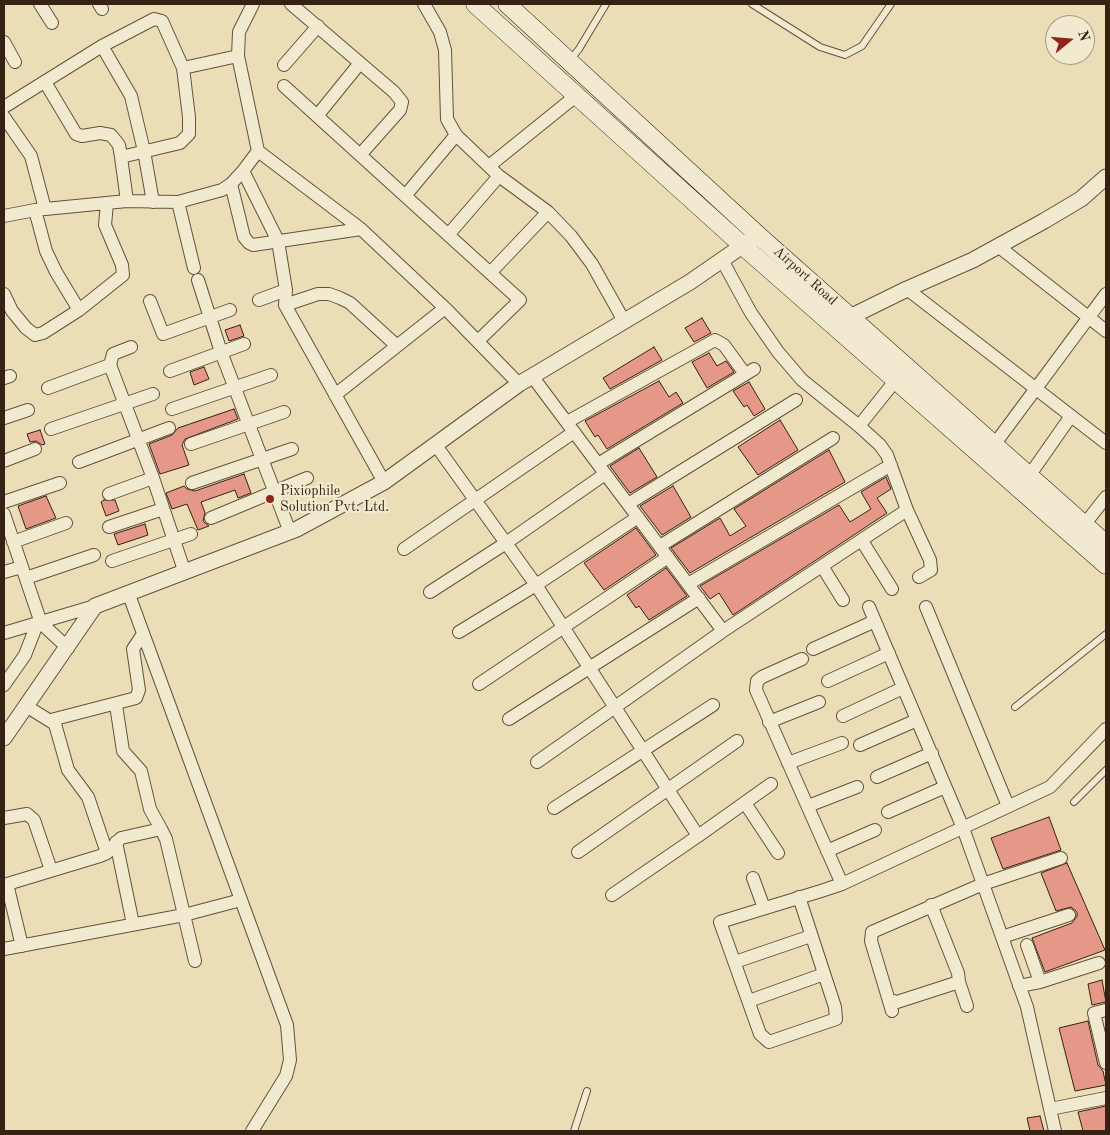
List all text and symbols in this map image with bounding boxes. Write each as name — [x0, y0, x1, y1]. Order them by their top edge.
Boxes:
north arrow — [1045, 15, 1095, 65]
text: N — [1075, 29, 1092, 43]
street label: Airport Road — [770, 243, 840, 309]
place label: Pixiophile Solution Pvt. Ltd. — [280, 483, 389, 516]
marker: Pixiophile Solution Pvt. Ltd. — [264, 493, 276, 505]

